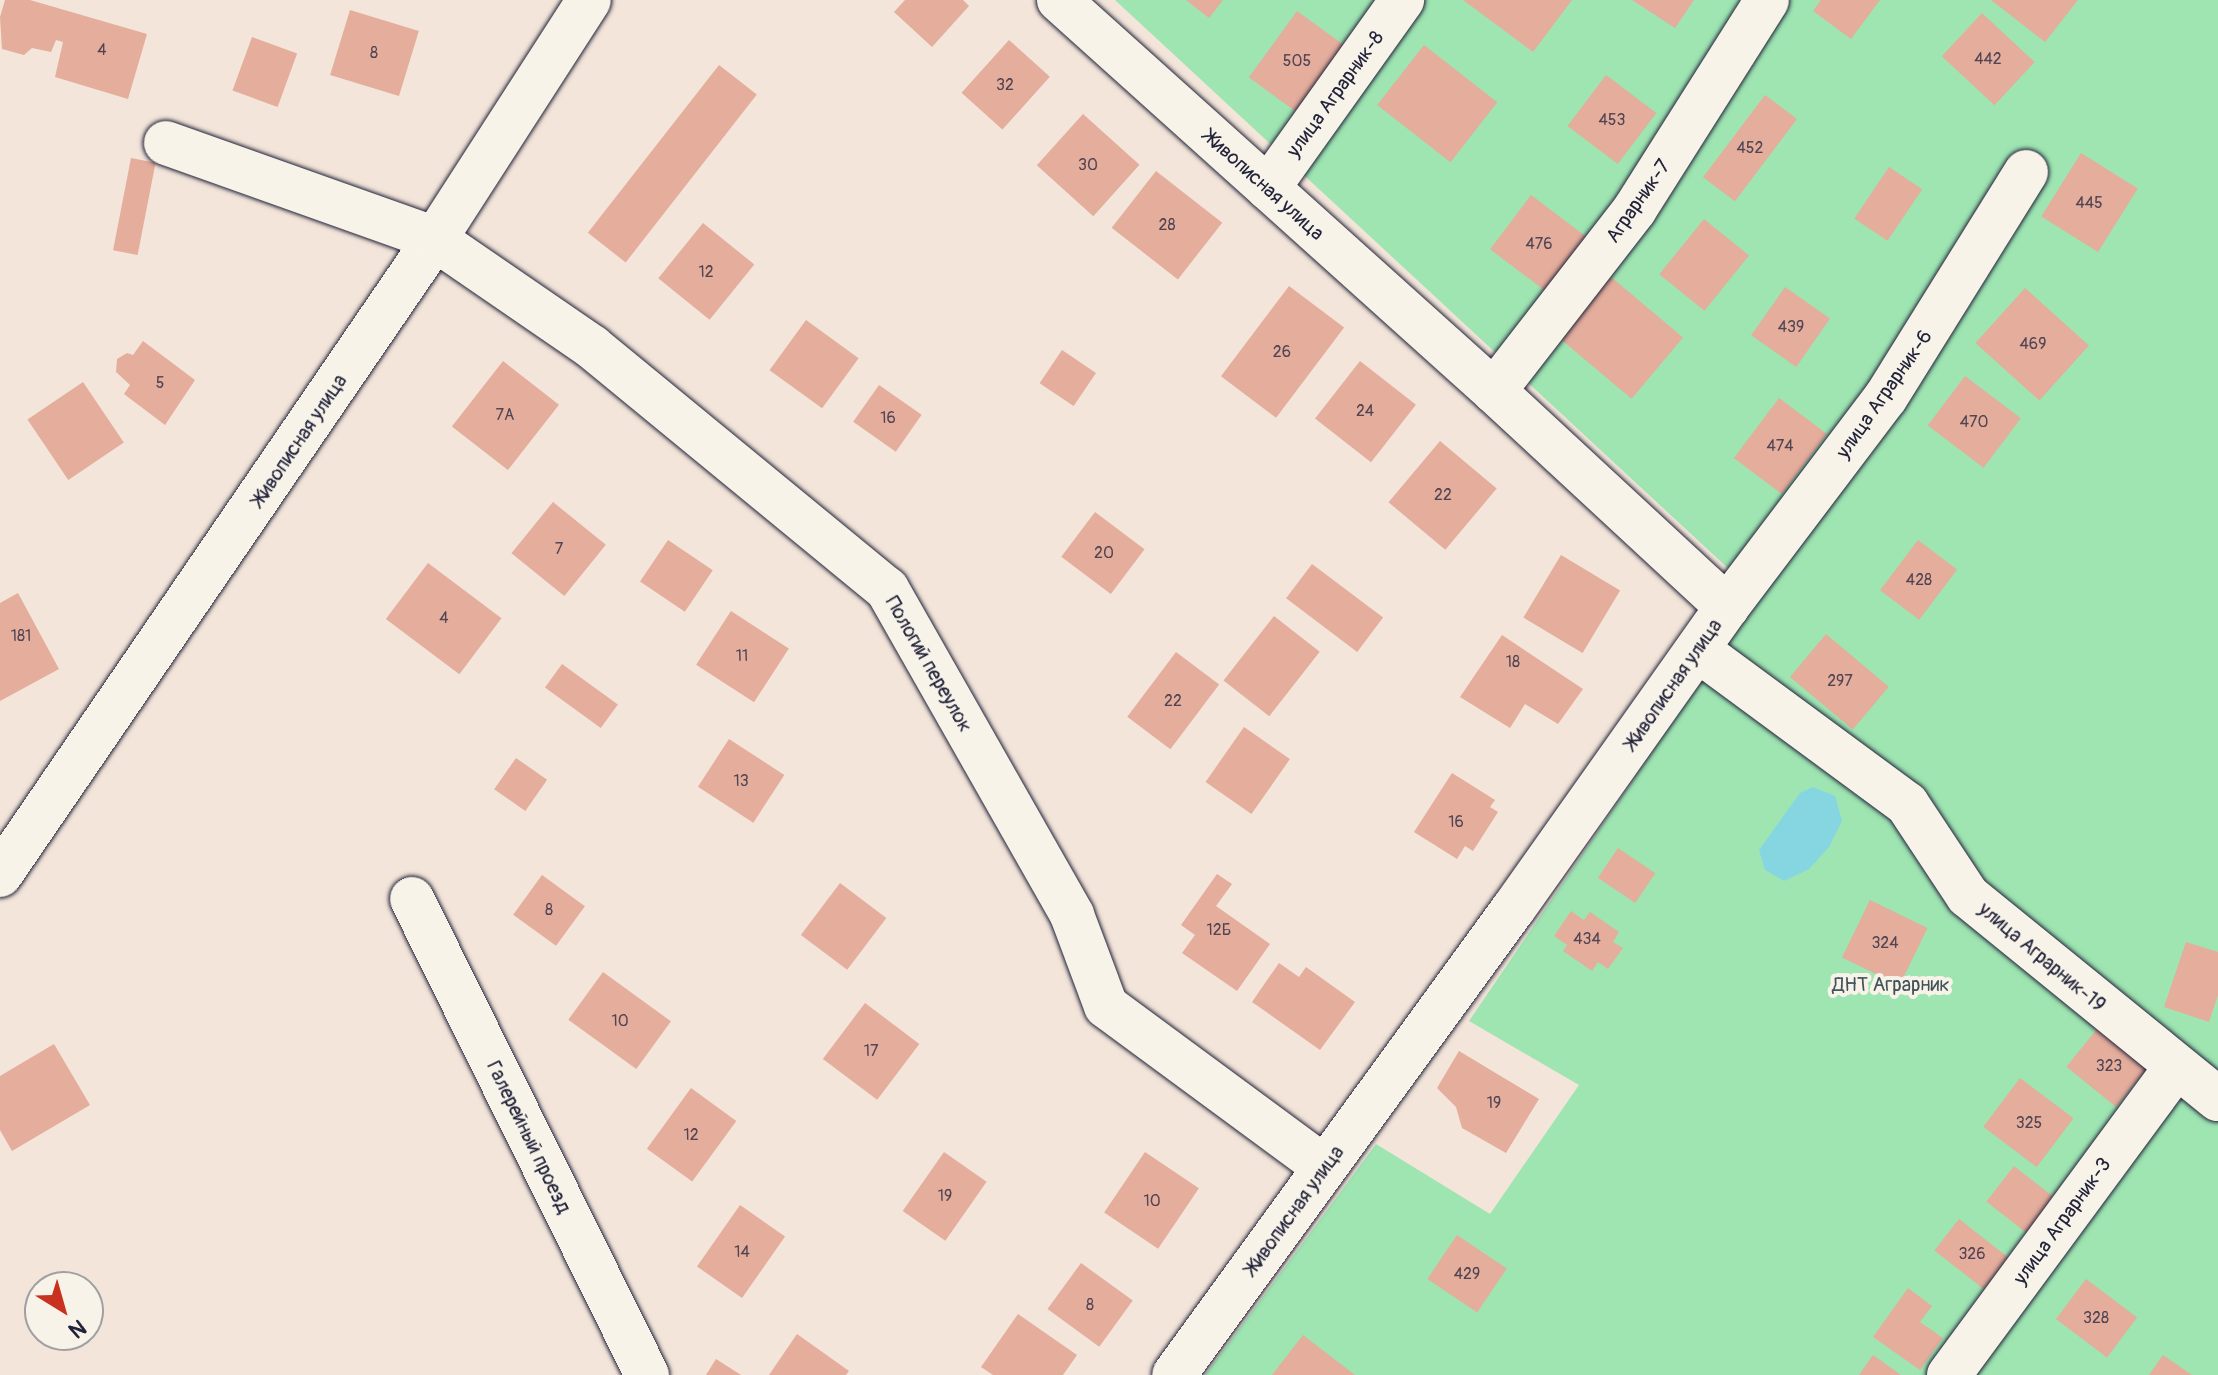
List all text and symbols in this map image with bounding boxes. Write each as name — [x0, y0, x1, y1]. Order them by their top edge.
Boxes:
street label: улица Аграрник-8 — [1281, 26, 1389, 162]
house number: 4 — [97, 40, 107, 60]
house number: 8 — [370, 43, 378, 63]
house number: 442 — [1974, 49, 2002, 69]
house number: 505 — [1283, 51, 1311, 71]
house number: 32 — [996, 75, 1014, 95]
house number: 453 — [1599, 110, 1625, 130]
street label: Живописная улица — [1199, 125, 1329, 245]
house number: 452 — [1737, 138, 1763, 158]
house number: 30 — [1078, 155, 1098, 175]
street label: Аграрник-7 — [1601, 155, 1675, 247]
house number: 445 — [2075, 193, 2103, 213]
house number: 28 — [1158, 215, 1176, 235]
house number: 476 — [1525, 234, 1553, 254]
house number: 12 — [698, 262, 714, 282]
house number: 439 — [1778, 317, 1804, 337]
street label: улица Аграрник-6 — [1831, 325, 1937, 463]
house number: 469 — [2020, 334, 2046, 354]
house number: 26 — [1273, 342, 1291, 362]
street label: Живописная улица — [246, 370, 352, 510]
house number: 5 — [156, 373, 164, 393]
house number: 24 — [1356, 401, 1374, 421]
house number: 7А — [496, 405, 514, 425]
house number: 16 — [880, 408, 896, 428]
house number: 470 — [1960, 412, 1988, 432]
house number: 474 — [1766, 436, 1794, 456]
house number: 22 — [1434, 485, 1452, 505]
house number: 7 — [555, 539, 563, 559]
house number: 20 — [1094, 543, 1114, 563]
house number: 428 — [1906, 570, 1932, 590]
street label: Пологий переулок — [880, 592, 978, 736]
house number: 4 — [439, 608, 449, 628]
street label: Живописная улица — [1619, 614, 1727, 754]
house number: 181 — [11, 626, 31, 646]
house number: 11 — [736, 646, 748, 666]
house number: 18 — [1506, 652, 1520, 672]
house number: 297 — [1827, 671, 1853, 691]
house number: 22 — [1164, 691, 1182, 711]
house number: 13 — [733, 771, 749, 791]
house number: 16 — [1448, 812, 1464, 832]
street label: улица Аграрник-19 — [1974, 897, 2110, 1017]
house number: 8 — [545, 900, 553, 920]
house number: 12Б — [1207, 920, 1231, 940]
house number: 434 — [1573, 929, 1601, 949]
house number: 324 — [1871, 933, 1899, 953]
park label: ДНТ Аграрник — [1832, 972, 1950, 996]
house number: 10 — [611, 1011, 629, 1031]
house number: 17 — [864, 1041, 878, 1061]
house number: 323 — [2096, 1056, 2122, 1076]
street label: Галерейный проезд — [482, 1057, 576, 1217]
house number: 19 — [1487, 1093, 1501, 1113]
house number: 325 — [2016, 1113, 2042, 1133]
house number: 12 — [683, 1125, 699, 1145]
street label: Живописная улица — [1239, 1141, 1349, 1279]
street label: улица Аграрник-3 — [2008, 1153, 2116, 1289]
house number: 19 — [938, 1186, 952, 1206]
house number: 10 — [1143, 1191, 1161, 1211]
house number: 14 — [734, 1242, 750, 1262]
house number: 326 — [1958, 1244, 1986, 1264]
house number: 429 — [1454, 1264, 1480, 1284]
north arrow — [24, 1271, 104, 1351]
house number: 8 — [1086, 1295, 1094, 1315]
house number: 328 — [2083, 1308, 2109, 1328]
text: N — [63, 1313, 92, 1344]

